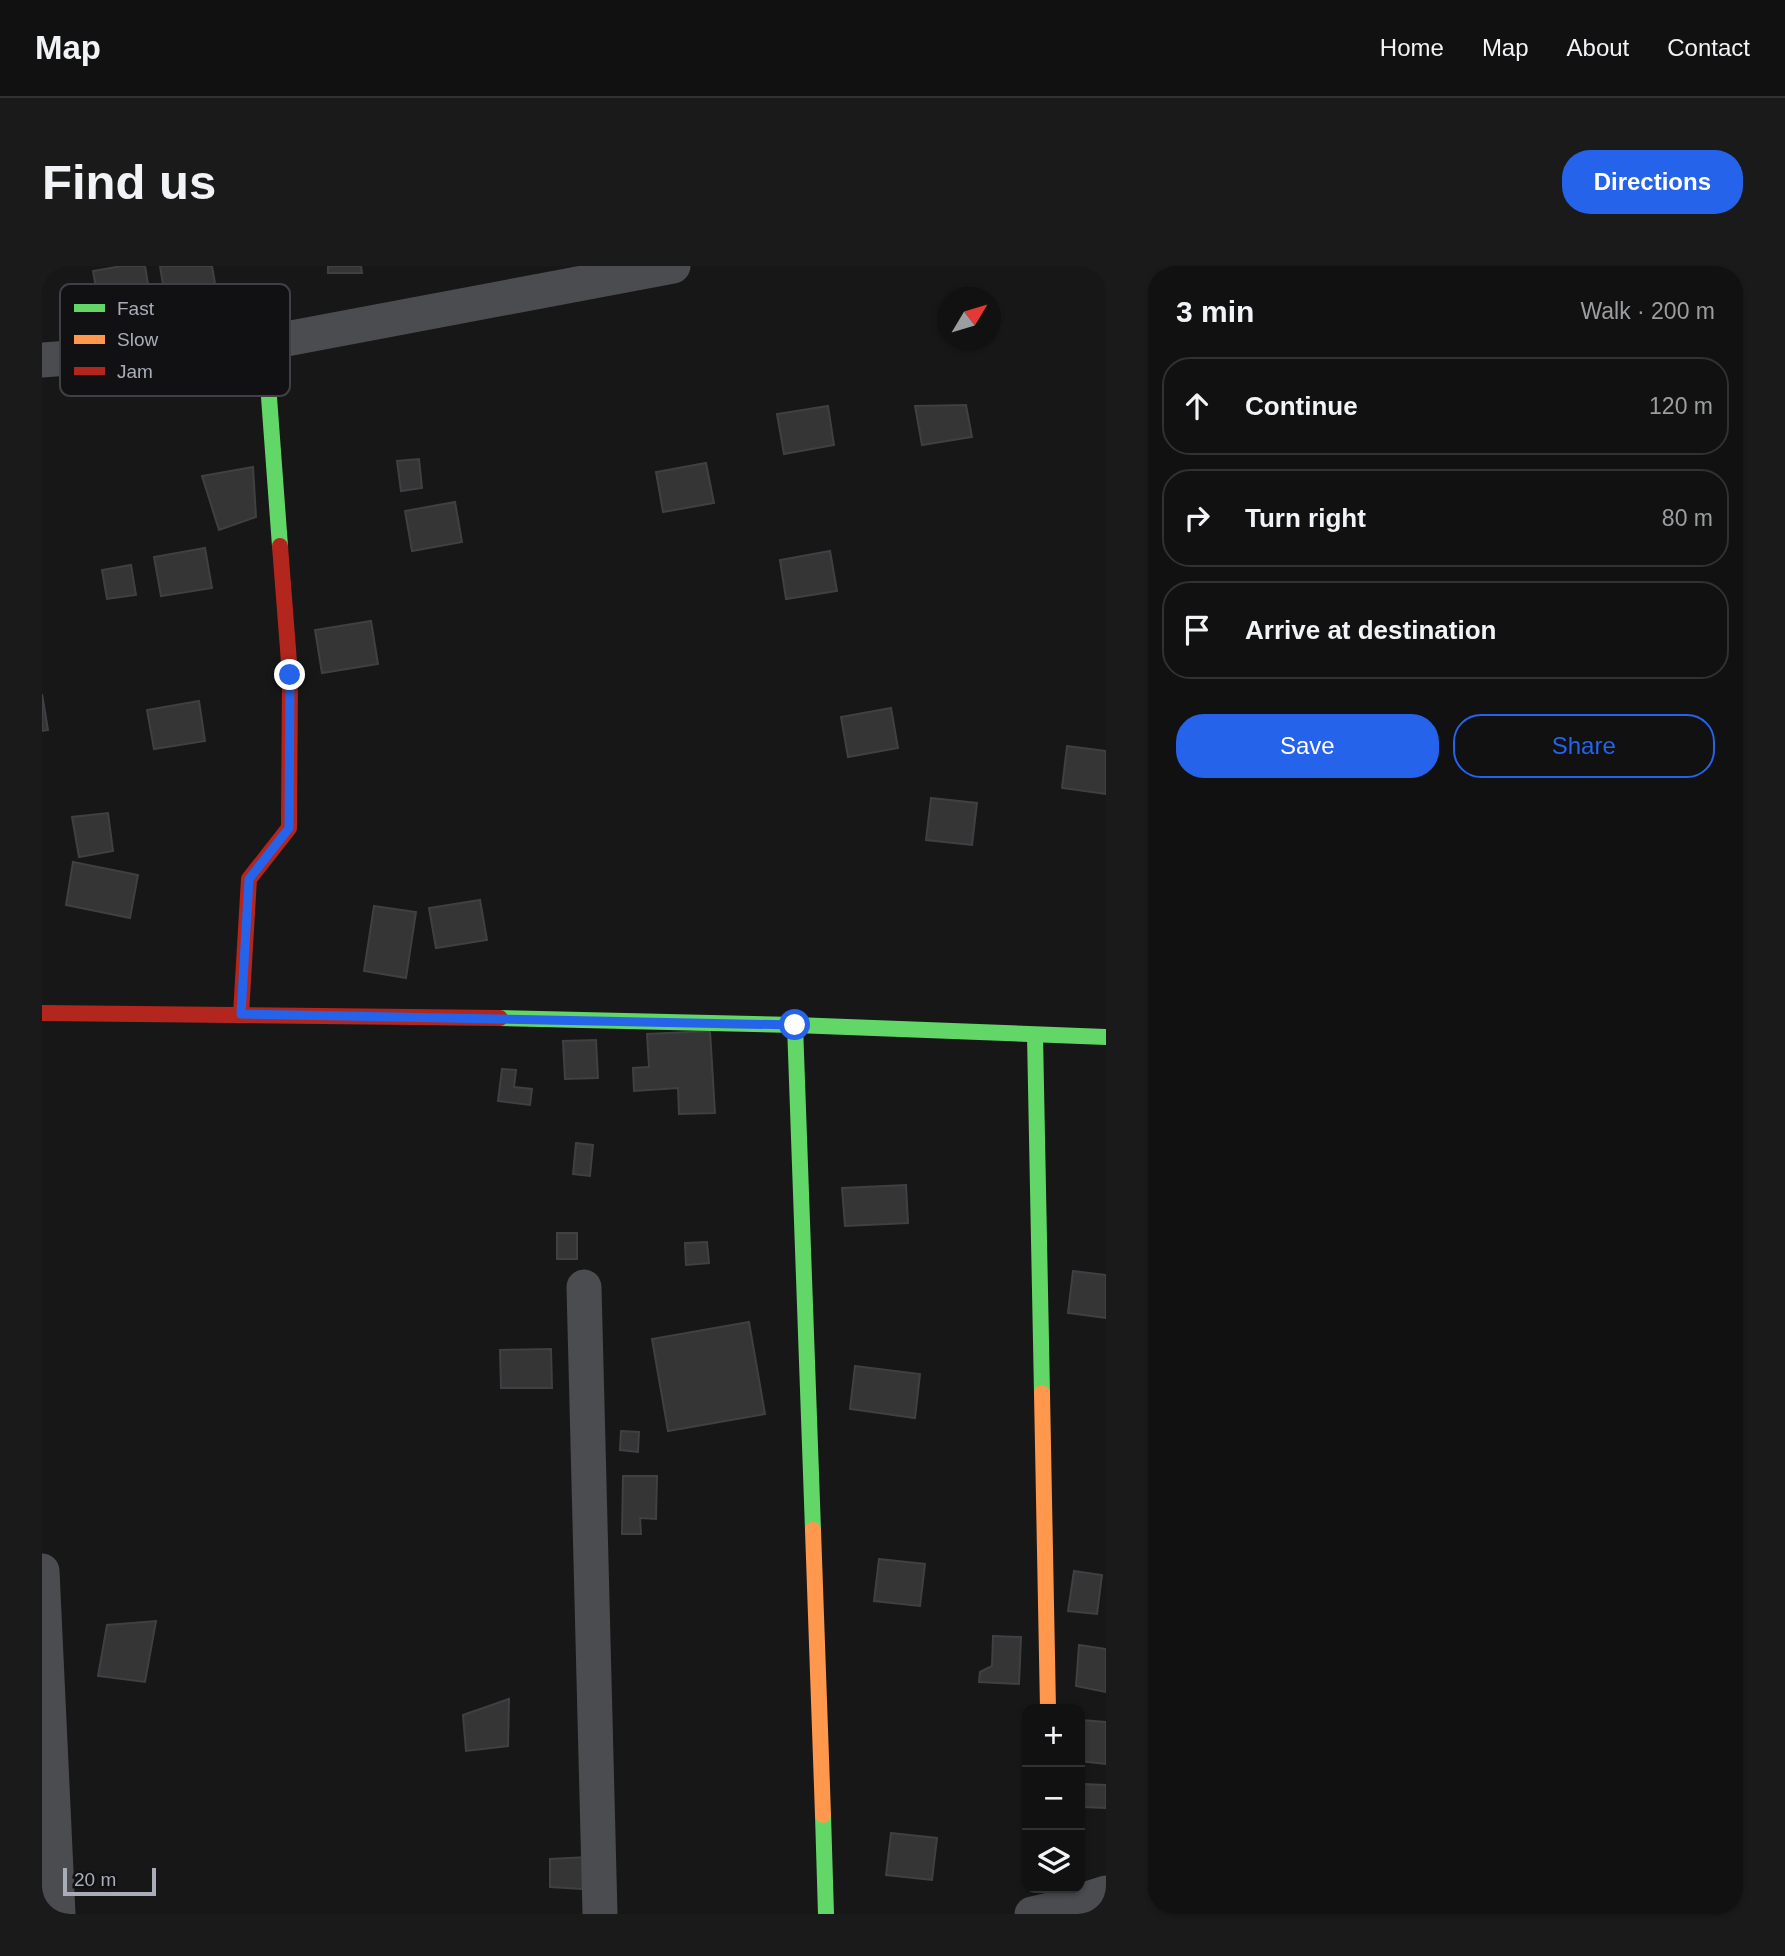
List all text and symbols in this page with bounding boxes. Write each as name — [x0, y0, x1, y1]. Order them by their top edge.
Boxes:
text: Map — [35, 29, 101, 66]
text: Home — [1380, 34, 1444, 61]
text: Map — [1482, 34, 1529, 61]
text: About — [1567, 34, 1629, 61]
text: Contact — [1667, 34, 1750, 61]
button: Directions — [1562, 150, 1743, 214]
text: Find us — [42, 155, 216, 209]
legend — [60, 284, 290, 396]
north arrow — [938, 287, 1001, 350]
text: 3 min — [1176, 295, 1254, 328]
text: Fast — [117, 298, 155, 319]
text: Walk · 200 m — [1580, 298, 1715, 324]
text: Slow — [117, 329, 158, 350]
text: Jam — [117, 361, 153, 382]
icon: ahead — [1178, 387, 1216, 425]
text: Continue — [1245, 391, 1358, 421]
text: 120 m — [1649, 393, 1713, 419]
icon: right — [1178, 499, 1216, 537]
text: Turn right — [1245, 503, 1366, 533]
text: 80 m — [1662, 505, 1713, 531]
icon: arrive — [1178, 611, 1216, 649]
text: Arrive at destination — [1245, 615, 1496, 645]
route end — [274, 659, 305, 690]
button: Save — [1176, 714, 1439, 778]
button: Share — [1453, 714, 1715, 778]
route start — [779, 1009, 810, 1040]
map controls — [1022, 1704, 1085, 1893]
button: + — [1022, 1704, 1085, 1767]
button: − — [1022, 1767, 1085, 1830]
button: layers — [1022, 1830, 1085, 1893]
scale bar — [63, 1865, 156, 1897]
text: 20 m — [74, 1869, 116, 1890]

